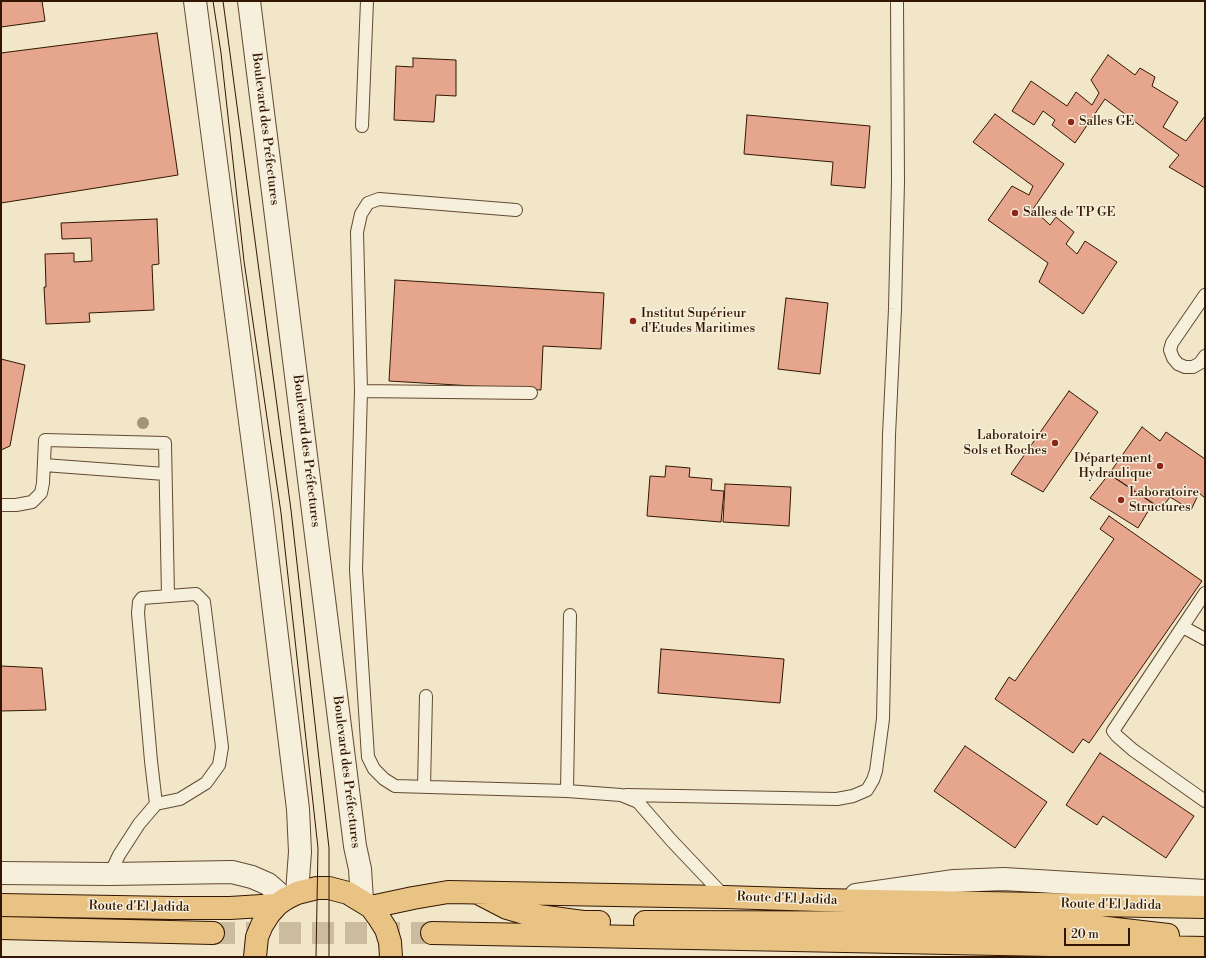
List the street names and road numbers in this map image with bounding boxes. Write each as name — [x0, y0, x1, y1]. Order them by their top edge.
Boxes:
street label: Boulevard des Préfectures — [248, 52, 282, 206]
street label: Boulevard des Préfectures — [289, 374, 323, 528]
street label: Boulevard des Préfectures — [329, 695, 363, 849]
street label: Route d'El Jadida — [736, 889, 838, 909]
street label: Route d'El Jadida — [1060, 896, 1162, 914]
street label: Route d'El Jadida — [88, 898, 190, 916]

